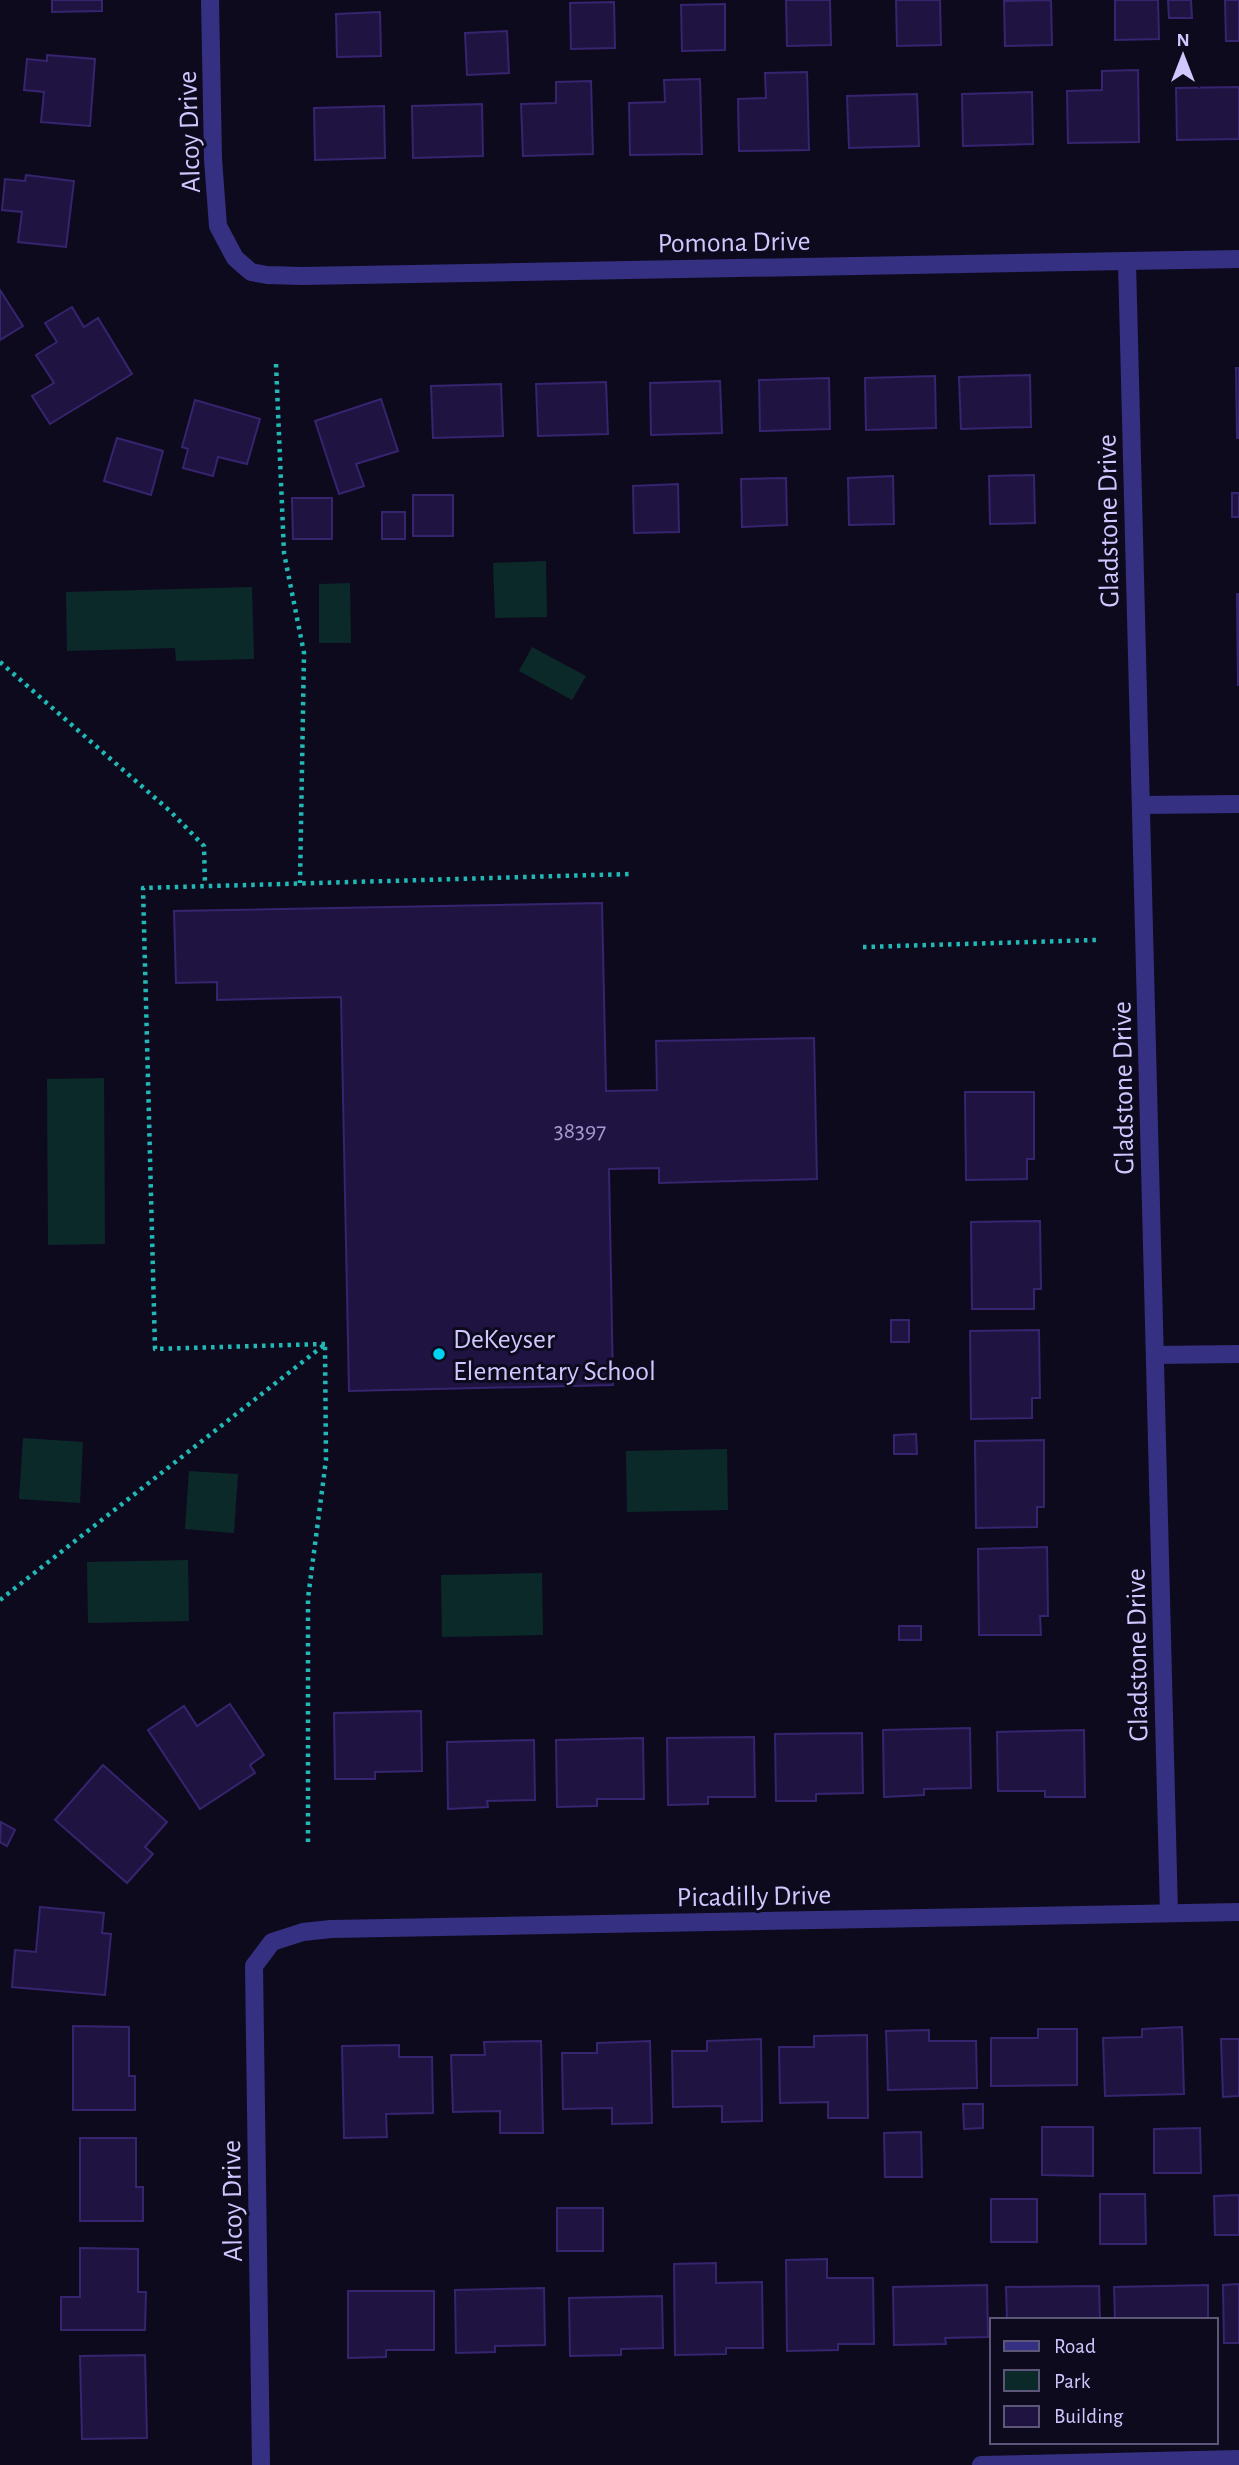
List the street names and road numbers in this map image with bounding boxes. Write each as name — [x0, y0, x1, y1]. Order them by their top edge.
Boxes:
street label: Alcoy Drive — [174, 70, 206, 193]
street label: Pomona Drive — [657, 228, 811, 258]
street label: Gladstone Drive — [1093, 434, 1125, 608]
street label: Gladstone Drive — [1108, 1001, 1140, 1175]
street label: Gladstone Drive — [1122, 1568, 1154, 1742]
street label: Picadilly Drive — [676, 1882, 832, 1912]
street label: Alcoy Drive — [218, 2140, 248, 2262]

